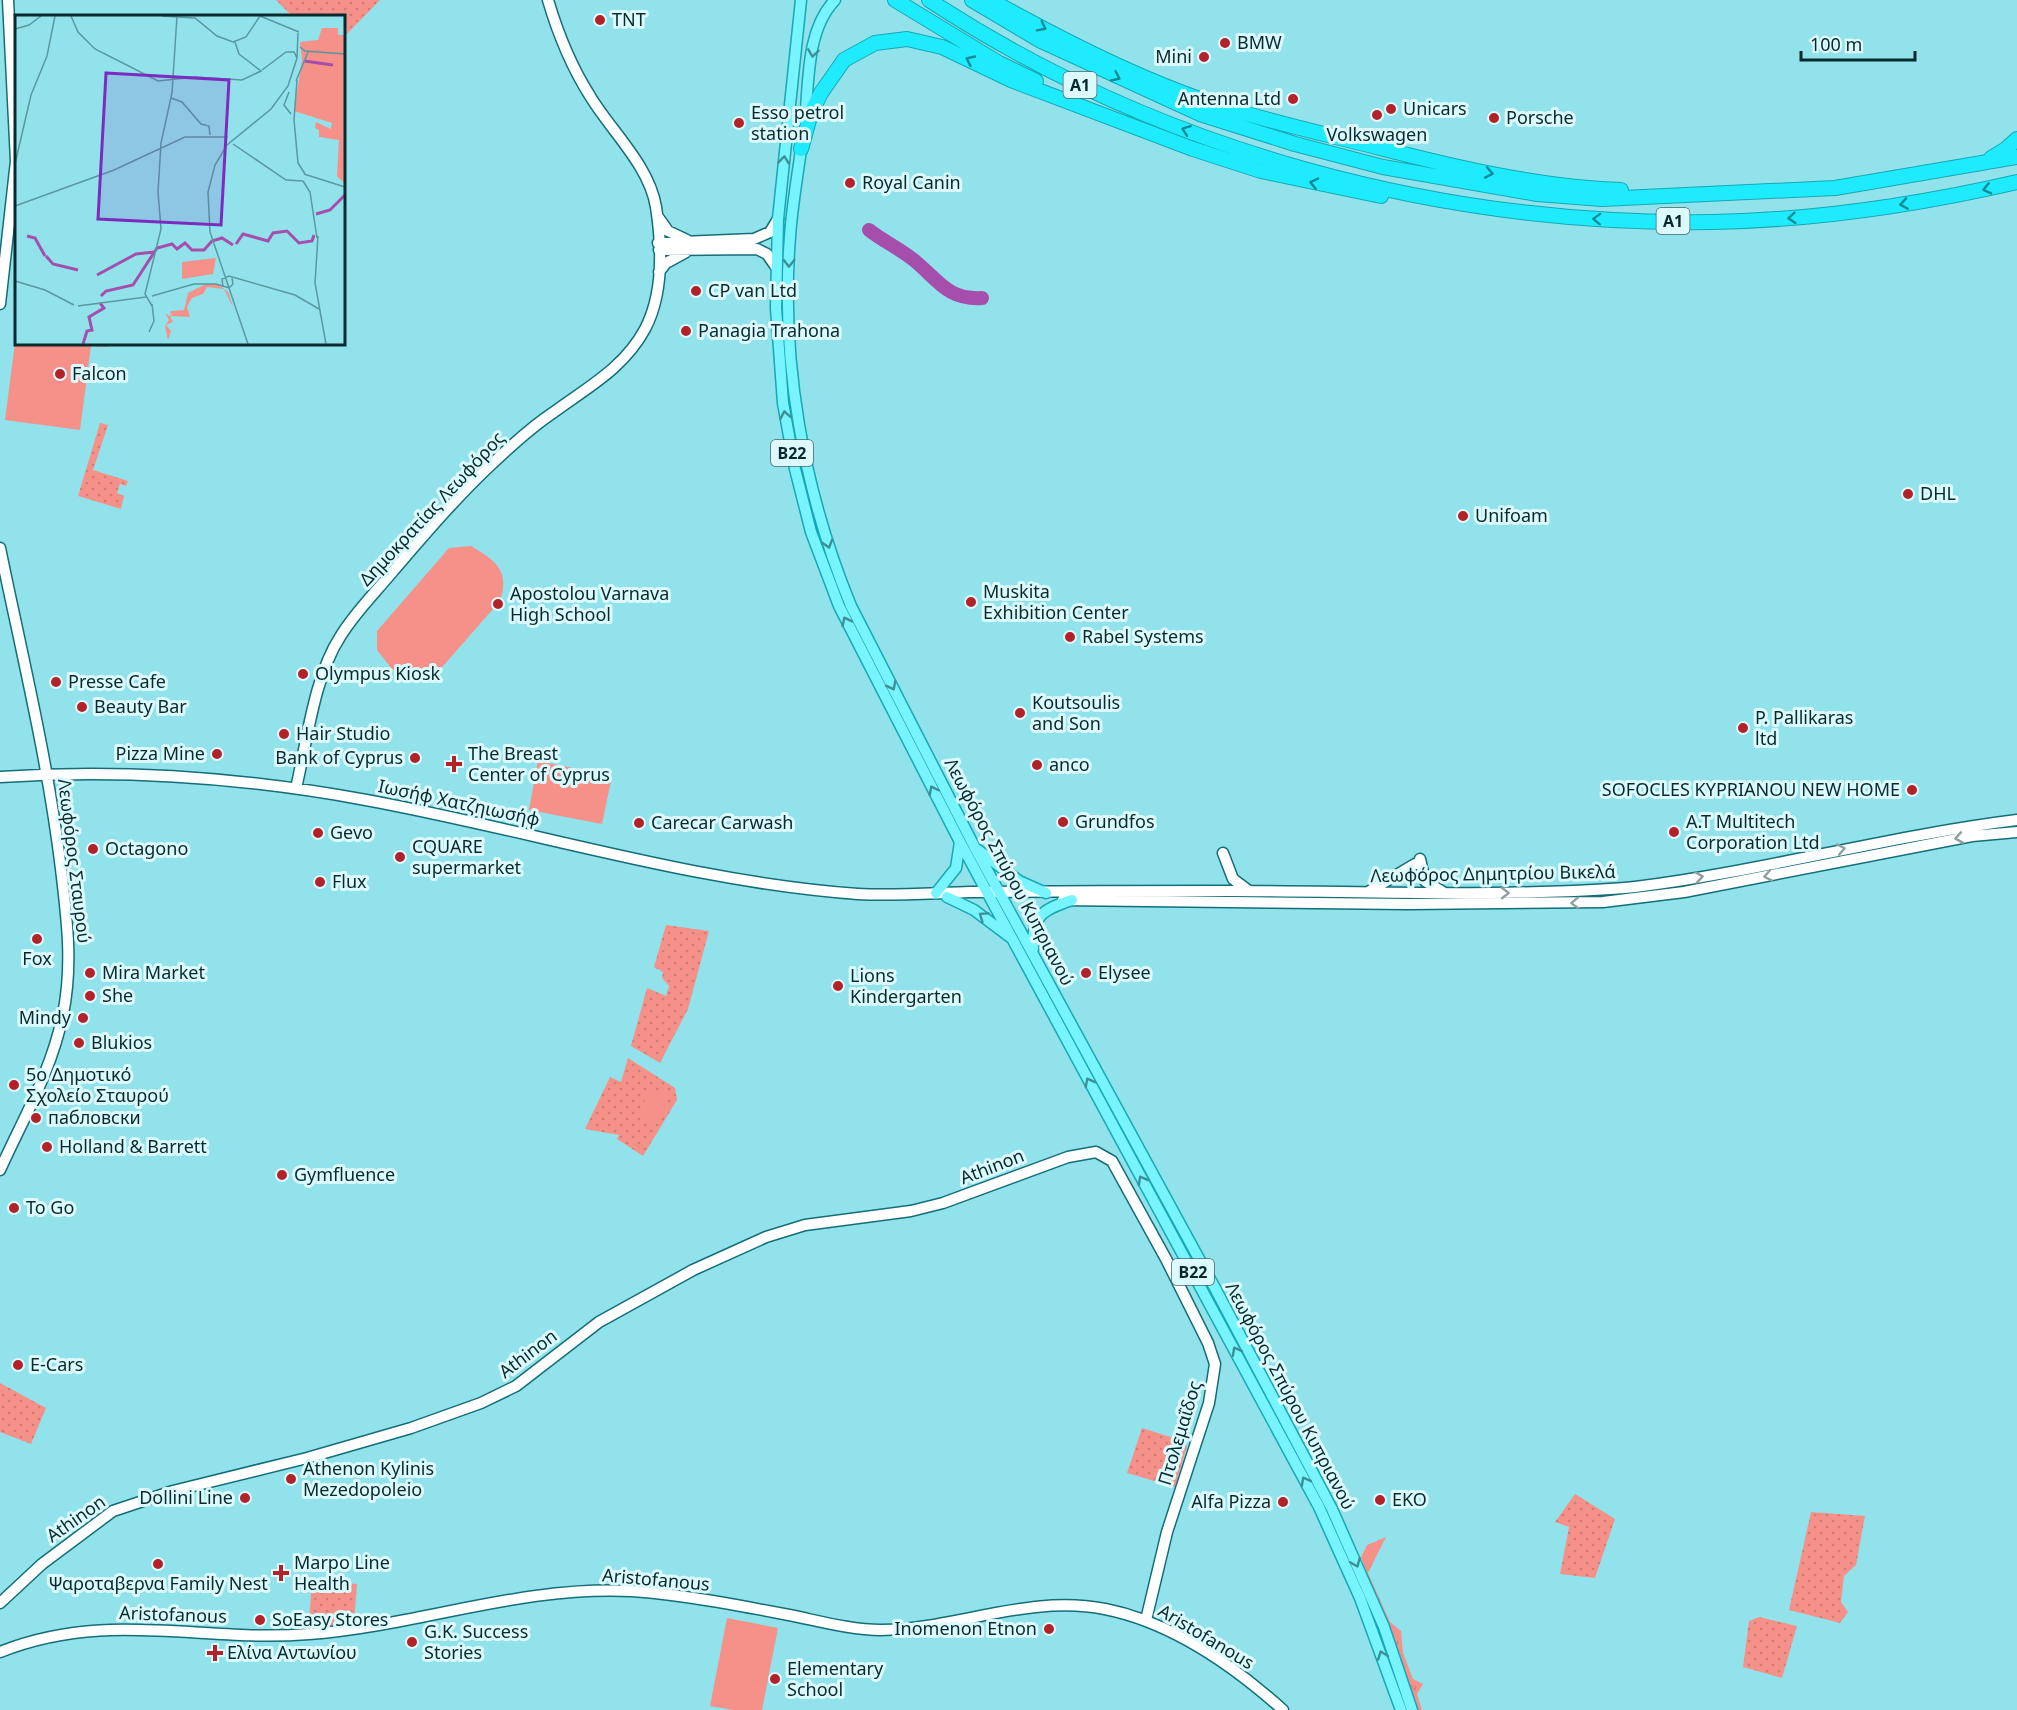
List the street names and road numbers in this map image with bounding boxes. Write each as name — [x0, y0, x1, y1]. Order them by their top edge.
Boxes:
road number: A1 — [1064, 72, 1096, 98]
road number: A1 — [1656, 208, 1690, 234]
street label: Δημοκρατίας Λεωφόρος — [353, 426, 509, 591]
road number: B22 — [771, 440, 813, 466]
street label: Λεωφόρος Σπύρου Κυπριανού — [940, 754, 1080, 989]
street label: Ιωσήφ Χατζηιωσήφ — [376, 773, 542, 831]
street label: Λεωφόρος Σταυρού — [53, 777, 97, 945]
street label: Λεωφόρος Δημητρίου Βικελά — [1370, 859, 1616, 887]
street label: Athinon — [956, 1143, 1027, 1189]
road number: B22 — [1172, 1259, 1214, 1285]
street label: Λεωφόρος Σπύρου Κυπριανού — [1221, 1278, 1361, 1513]
street label: Athinon — [493, 1323, 561, 1383]
street label: Πτολεμαΐδος — [1152, 1377, 1206, 1488]
street label: Athinon — [41, 1489, 110, 1547]
street label: Aristofanous — [601, 1562, 711, 1596]
street label: Aristofanous — [1154, 1598, 1259, 1674]
street label: Aristofanous — [119, 1600, 227, 1628]

